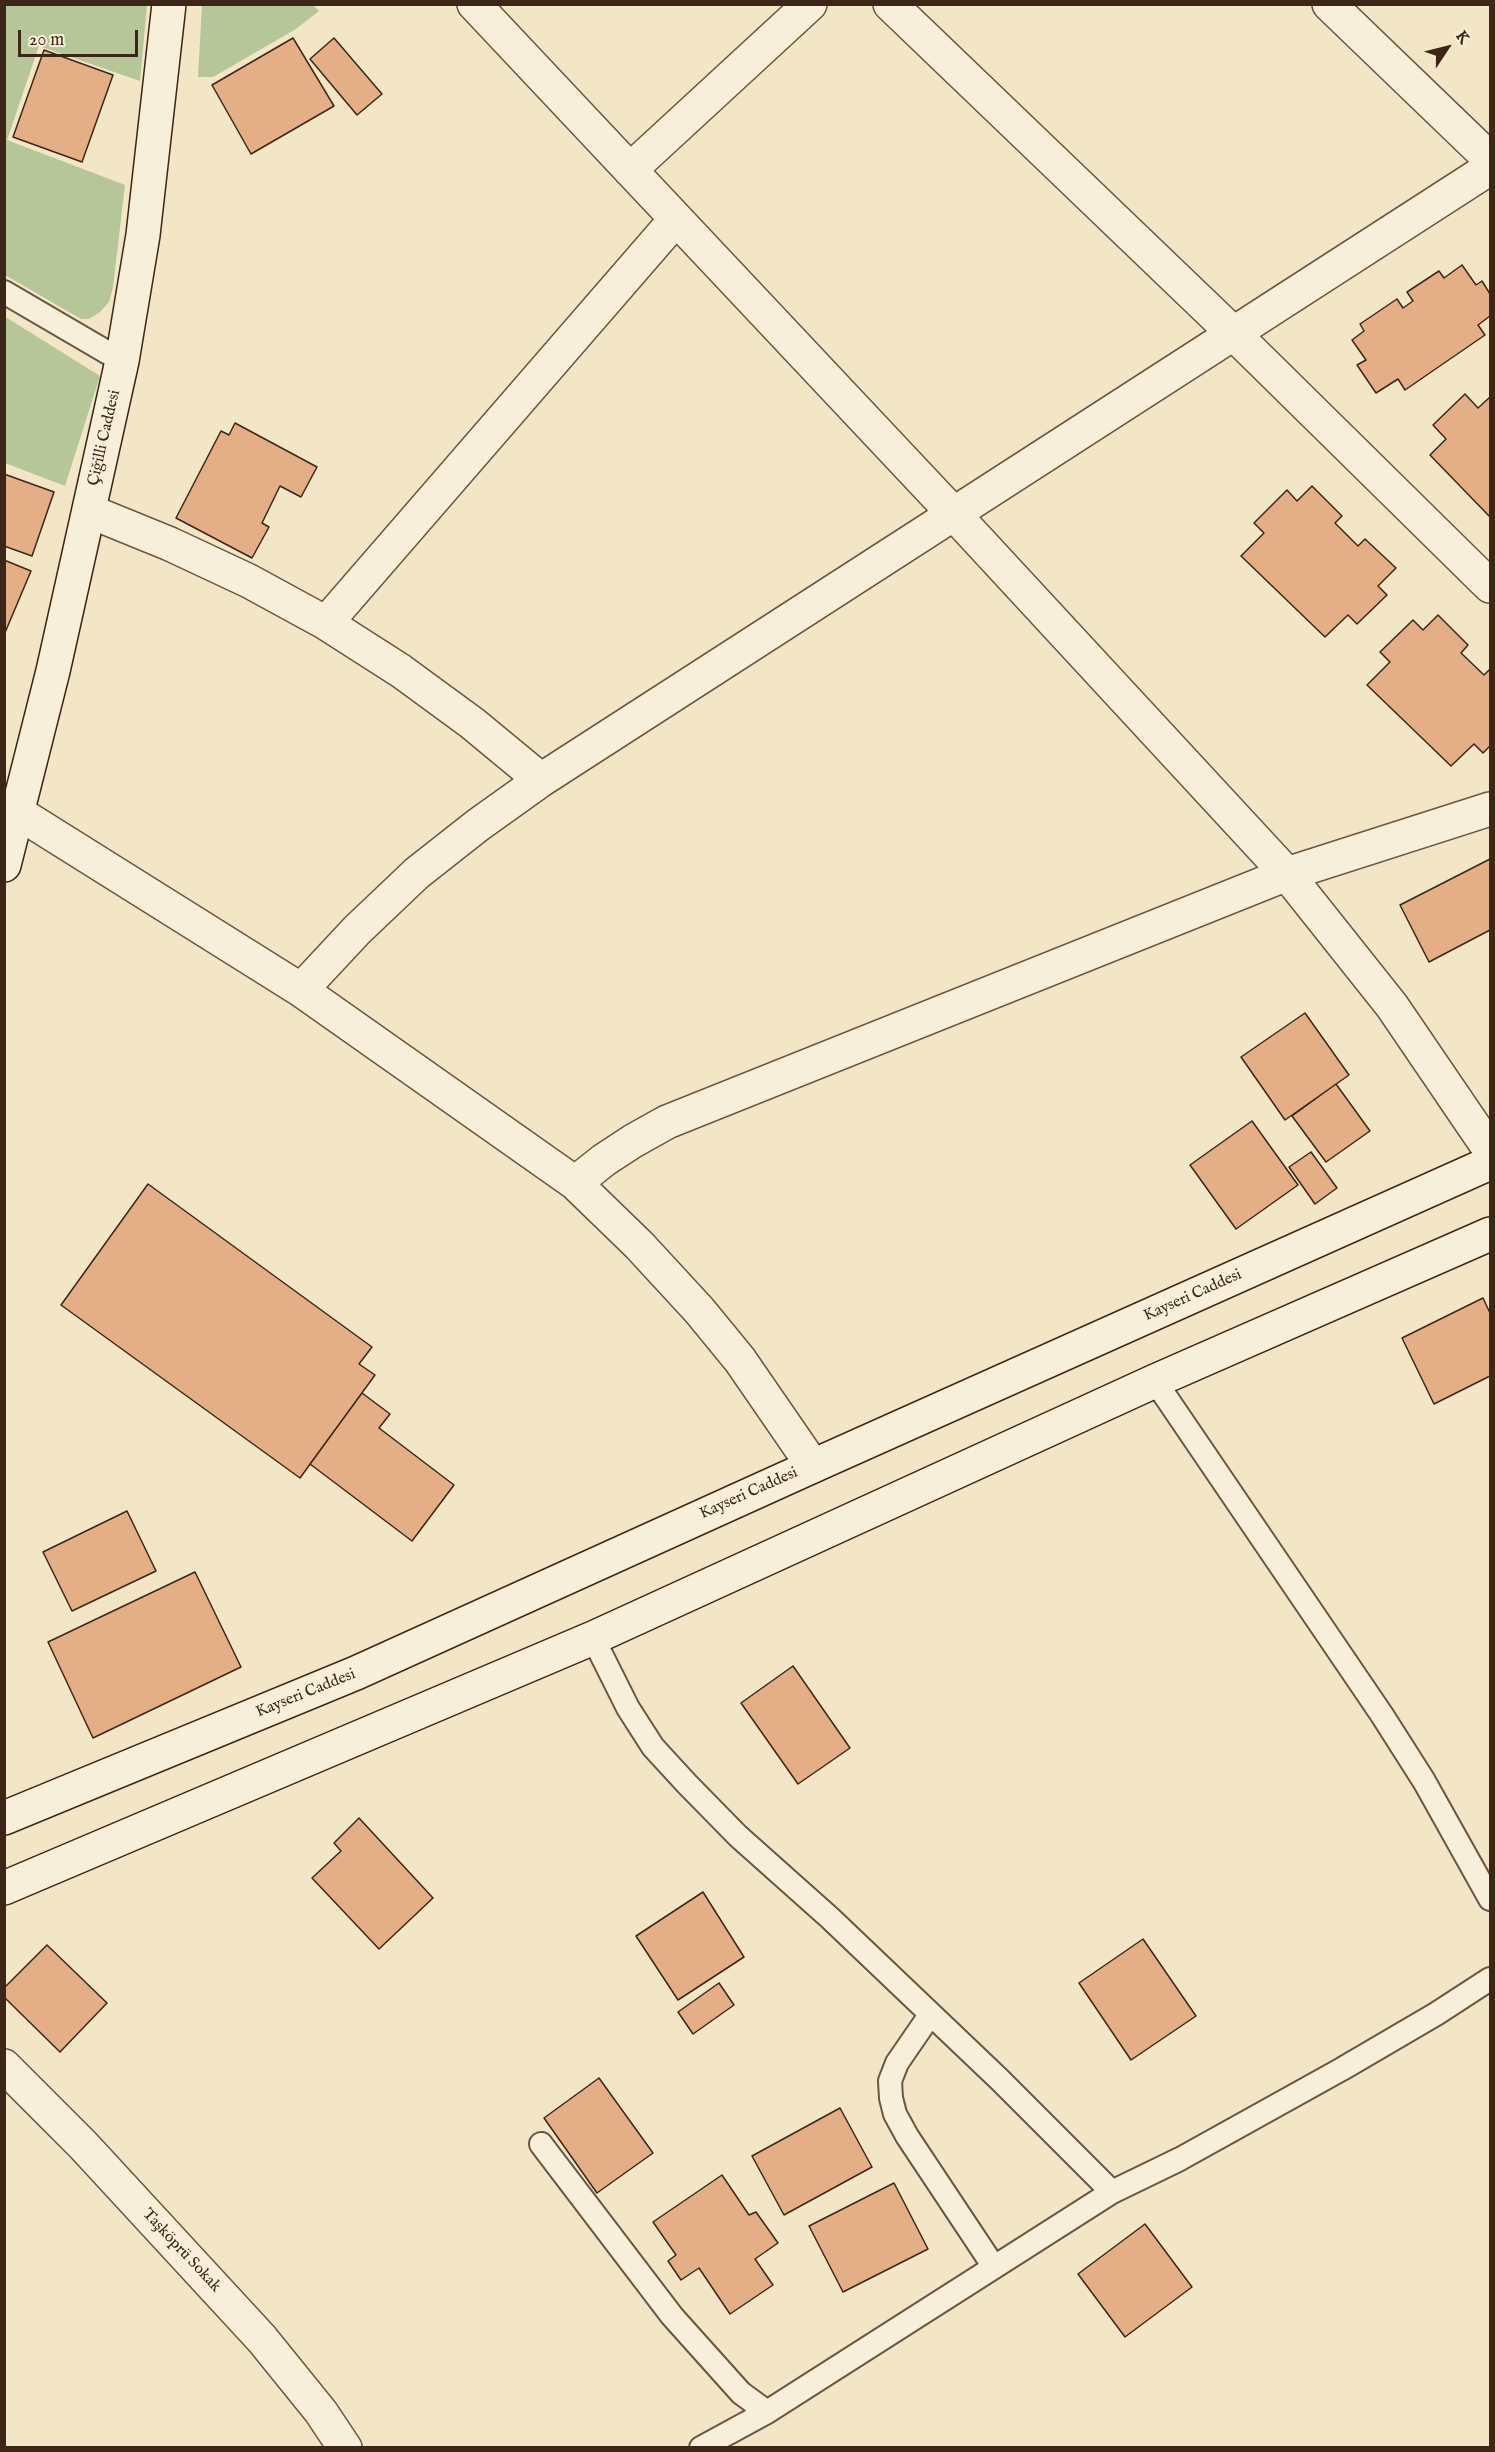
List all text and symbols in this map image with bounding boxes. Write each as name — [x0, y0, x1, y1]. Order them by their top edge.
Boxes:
scale bar — [21, 18, 141, 56]
north arrow — [1417, 18, 1477, 78]
text: K — [1450, 27, 1473, 48]
text: 20 m — [29, 29, 64, 52]
street label: Çiğilli Caddesi — [85, 388, 125, 488]
street label: Kayseri Caddesi — [1141, 1266, 1245, 1326]
street label: Kayseri Caddesi — [697, 1464, 801, 1524]
street label: Kayseri Caddesi — [254, 1665, 358, 1723]
street label: Taşköprü Sokak — [137, 2205, 225, 2297]

